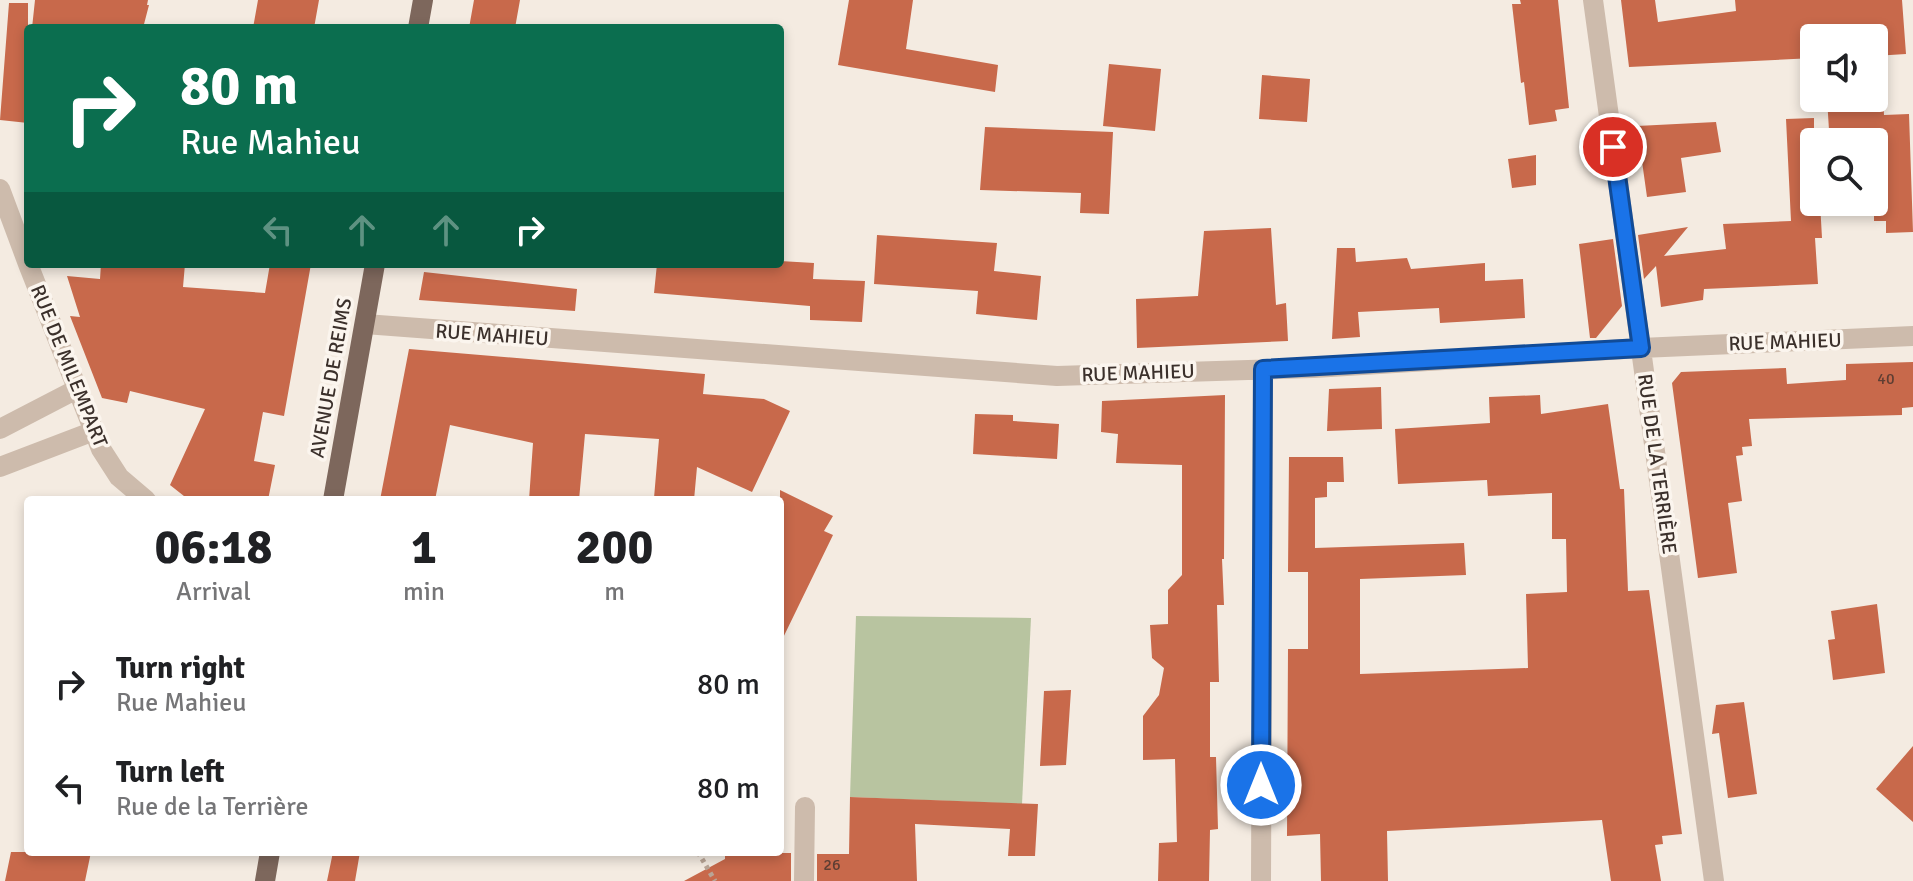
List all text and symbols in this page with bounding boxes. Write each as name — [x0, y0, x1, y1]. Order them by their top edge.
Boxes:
map controls — [1800, 24, 1888, 216]
button: sound — [1800, 24, 1888, 112]
text: 80 m — [180, 51, 298, 120]
icon: right — [48, 56, 152, 160]
pin — [1579, 113, 1647, 181]
text: Rue Mahieu — [180, 120, 361, 165]
icon: arrive — [1591, 125, 1635, 169]
button: search — [1800, 128, 1888, 216]
icon: left — [256, 208, 300, 252]
icon: ahead — [340, 208, 384, 252]
icon: ahead — [424, 208, 468, 252]
icon: right — [508, 208, 552, 252]
street label: RUE DE MILEMPART — [25, 281, 113, 451]
street label: AVENUE DE REIMS — [305, 296, 357, 460]
street label: RUE MAHIEU — [435, 319, 549, 351]
street label: RUE MAHIEU — [1728, 328, 1842, 356]
street label: RUE MAHIEU — [1081, 359, 1195, 387]
house number: 40 — [1877, 369, 1895, 389]
street label: RUE DE LA TERRIÈRE — [1632, 372, 1682, 556]
text: 06:18 — [155, 518, 272, 577]
text: 1 — [411, 518, 437, 577]
text: 200 — [576, 518, 653, 577]
text: Arrival — [176, 576, 251, 608]
text: min — [403, 576, 445, 608]
text: m — [604, 576, 625, 608]
text: Turn right — [116, 650, 245, 687]
icon: right — [48, 662, 92, 706]
text: 80 m — [697, 666, 760, 703]
text: Rue Mahieu — [116, 687, 247, 719]
position arrow — [1219, 743, 1303, 827]
text: Turn left — [116, 754, 225, 791]
icon: left — [48, 766, 92, 810]
text: 80 m — [697, 770, 760, 807]
text: Rue de la Terrière — [116, 791, 308, 823]
house number: 26 — [823, 855, 841, 875]

